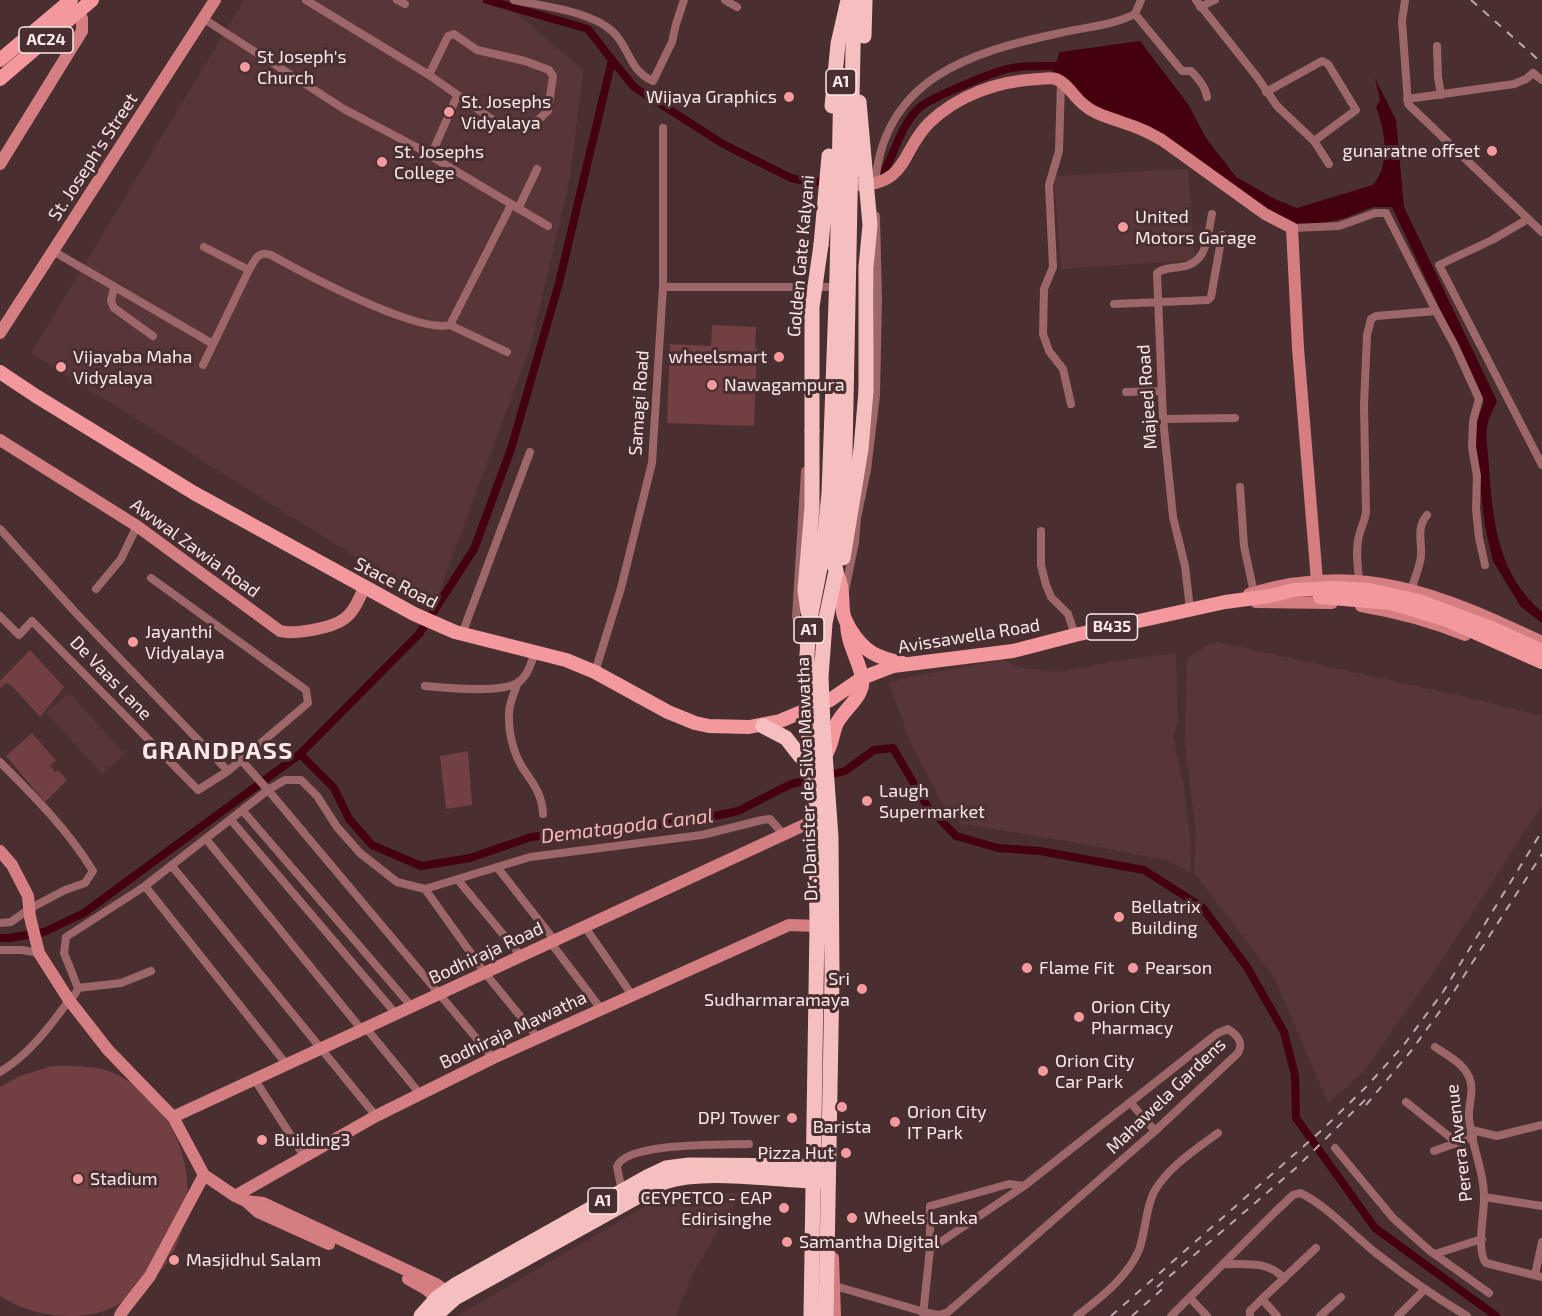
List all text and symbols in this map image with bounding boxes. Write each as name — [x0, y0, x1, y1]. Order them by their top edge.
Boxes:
road number: AC24 — [19, 27, 73, 53]
place label: St Joseph's Church — [257, 46, 347, 88]
marker: St Joseph's Church — [238, 60, 252, 74]
road number: A1 — [826, 69, 856, 95]
place label: Wijaya Graphics — [646, 86, 777, 108]
street label: St. Joseph's Street — [44, 89, 142, 225]
marker: Wijaya Graphics — [782, 90, 796, 104]
place label: St. Josephs Vidyalaya — [461, 91, 551, 134]
marker: St. Josephs Vidyalaya — [442, 105, 456, 119]
place label: gunaratne offset — [1343, 140, 1480, 162]
place label: St. Josephs College — [394, 141, 484, 184]
marker: gunaratne offset — [1485, 144, 1499, 158]
marker: St. Josephs College — [375, 155, 389, 169]
street label: Golden Gate Kalyani — [783, 174, 819, 338]
place label: United Motors Garage — [1135, 206, 1256, 248]
marker: United Motors Garage — [1116, 220, 1130, 234]
street label: Majeed Road — [1133, 344, 1161, 450]
place label: Vijayaba Maha Vidyalaya — [73, 346, 192, 388]
place label: wheelsmart — [668, 346, 767, 368]
street label: Samagi Road — [625, 350, 653, 456]
marker: wheelsmart — [772, 350, 786, 364]
marker: Vijayaba Maha Vidyalaya — [54, 360, 68, 374]
place label: Nawagampura — [724, 374, 845, 396]
marker: Nawagampura — [705, 378, 719, 392]
street label: Awwal Zawia Road — [126, 494, 264, 602]
street label: Stace Road — [351, 553, 441, 613]
street label: Avissawella Road — [896, 614, 1042, 658]
road number: B435 — [1086, 614, 1138, 640]
road number: A1 — [794, 617, 824, 643]
place label: Jayanthi Vidyalaya — [145, 621, 225, 664]
street label: De Vaas Lane — [66, 632, 156, 724]
marker: Jayanthi Vidyalaya — [126, 635, 140, 649]
street label: Dr. Danister de Silva Mawatha — [792, 657, 822, 901]
district label: GRANDPASS — [142, 737, 294, 765]
place label: Laugh Supermarket — [879, 780, 985, 822]
marker: Laugh Supermarket — [860, 794, 874, 808]
water label: Dematagoda Canal — [539, 804, 715, 848]
place label: Bellatrix Building — [1131, 896, 1200, 938]
marker: Bellatrix Building — [1112, 910, 1126, 924]
street label: Bodhiraja Road — [425, 917, 547, 989]
place label: Flame Fit — [1039, 957, 1114, 979]
place label: Pearson — [1145, 957, 1212, 979]
marker: Flame Fit — [1020, 961, 1034, 975]
marker: Pearson — [1126, 961, 1140, 975]
place label: Sri Sudharmaramaya — [704, 968, 850, 1010]
marker: Sri Sudharmaramaya — [855, 982, 869, 996]
street label: Bodhiraja Mawatha — [436, 986, 590, 1074]
place label: Orion City Pharmacy — [1091, 996, 1173, 1038]
marker: Orion City Pharmacy — [1072, 1010, 1086, 1024]
street label: Mahawela Gardens — [1102, 1034, 1230, 1158]
place label: Orion City Car Park — [1055, 1050, 1135, 1092]
marker: Orion City Car Park — [1036, 1064, 1050, 1078]
street label: Perera Avenue — [1441, 1083, 1477, 1203]
marker: Barista — [835, 1100, 849, 1114]
place label: Orion City IT Park — [907, 1101, 987, 1144]
place label: DPJ Tower — [698, 1107, 780, 1129]
marker: DPJ Tower — [785, 1111, 799, 1125]
marker: Orion City IT Park — [888, 1115, 902, 1129]
place label: Barista — [813, 1116, 871, 1138]
place label: Building3 — [274, 1129, 351, 1151]
marker: Building3 — [255, 1133, 269, 1147]
place label: Pizza Hut — [758, 1142, 834, 1164]
marker: Pizza Hut — [839, 1146, 853, 1160]
place label: Stadium — [90, 1168, 158, 1190]
marker: Stadium — [71, 1172, 85, 1186]
place label: CEYPETCO - EAP Edirisinghe — [640, 1187, 772, 1230]
road number: A1 — [588, 1188, 618, 1214]
marker: CEYPETCO - EAP Edirisinghe — [777, 1201, 791, 1215]
place label: Wheels Lanka — [864, 1207, 978, 1229]
marker: Wheels Lanka — [845, 1211, 859, 1225]
place label: Samantha Digital — [799, 1231, 939, 1253]
marker: Samantha Digital — [780, 1235, 794, 1249]
place label: Masjidhul Salam — [186, 1249, 321, 1271]
marker: Masjidhul Salam — [167, 1253, 181, 1267]

